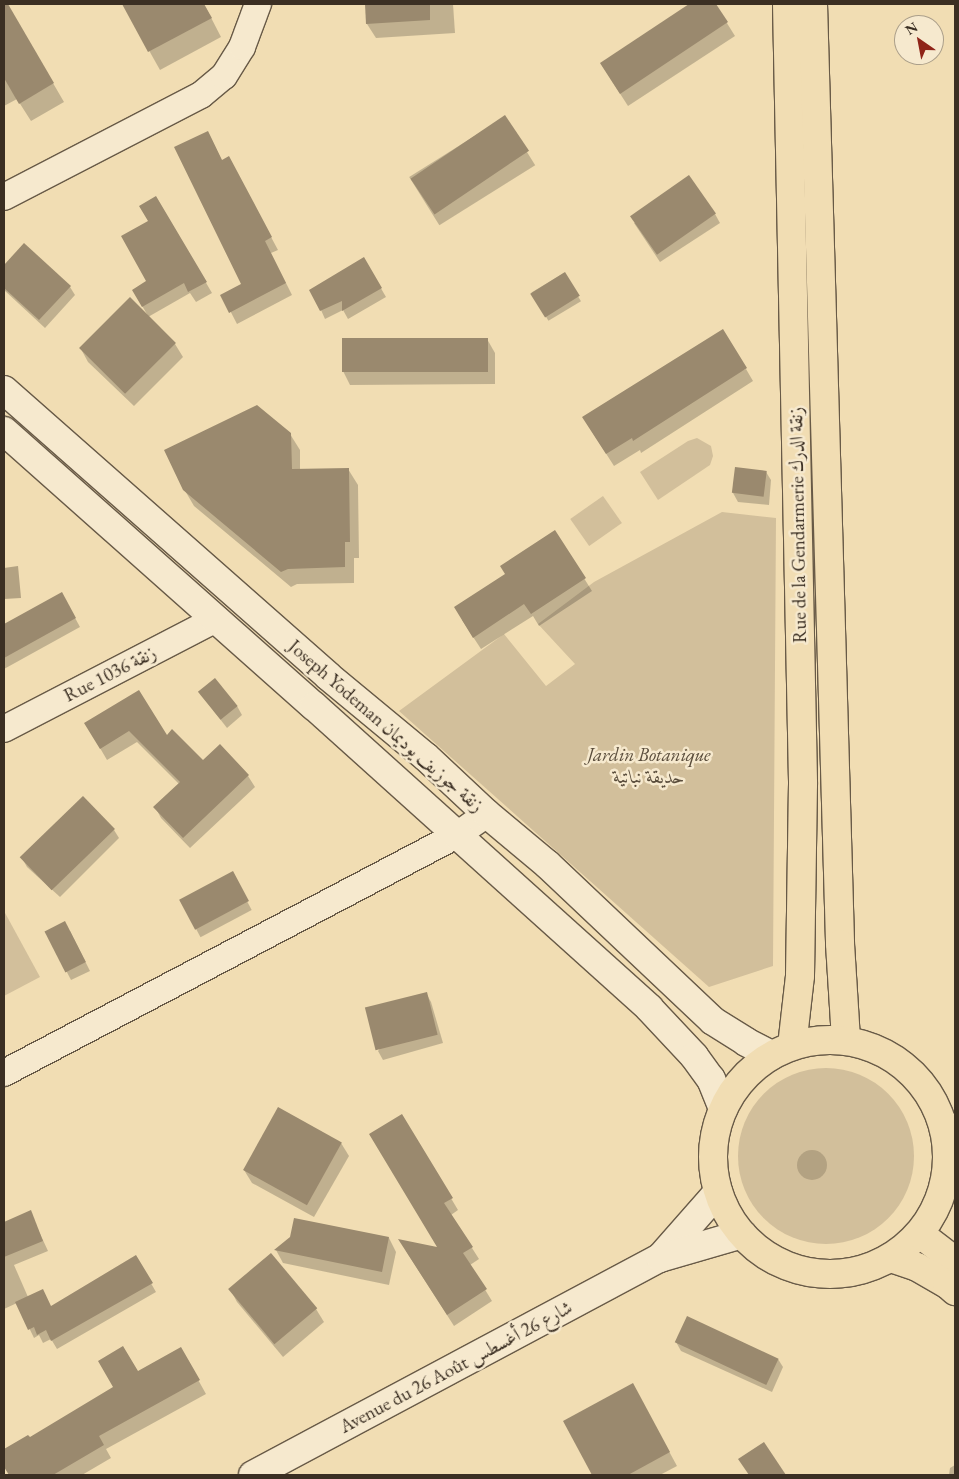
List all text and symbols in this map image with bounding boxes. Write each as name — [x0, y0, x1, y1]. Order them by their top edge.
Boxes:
north arrow — [894, 15, 944, 65]
text: N — [902, 18, 921, 39]
street label: Rue de la Gendarmerie زنقة الدرك — [785, 407, 811, 643]
street label: Joseph Yodeman زنقة جوزيف يوديمان — [284, 635, 488, 817]
street label: Rue 1036 زنقة — [60, 641, 160, 707]
park label: Jardin Botanique حديقة نباتية — [587, 744, 711, 788]
street label: Avenue du 26 Août شارع 26 أغسطس — [336, 1296, 576, 1438]

